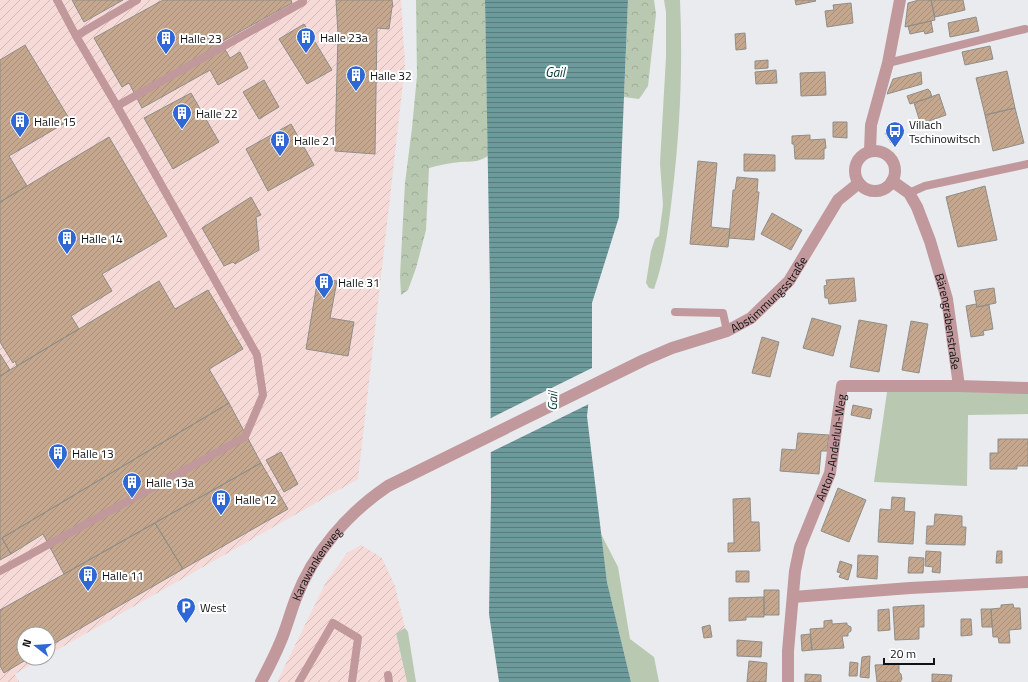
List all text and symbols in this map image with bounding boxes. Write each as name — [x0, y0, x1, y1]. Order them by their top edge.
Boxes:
building icon: Halle 23a — [295, 26, 317, 54]
building icon: Halle 23 — [155, 27, 177, 55]
place label: Halle 23a — [320, 28, 368, 47]
place label: Halle 23 — [180, 29, 222, 48]
water label: Gail — [545, 62, 567, 82]
building icon: Halle 32 — [345, 64, 367, 92]
place label: Halle 32 — [370, 66, 412, 85]
building icon: Halle 22 — [171, 102, 193, 130]
place label: Halle 22 — [196, 104, 238, 123]
building icon: Halle 15 — [9, 110, 31, 138]
place label: Halle 15 — [34, 112, 76, 131]
place label: Villach Tschinowitsch — [909, 115, 980, 148]
bus stop icon: Villach Tschinowitsch — [884, 120, 906, 148]
building icon: Halle 21 — [269, 129, 291, 157]
place label: Halle 21 — [294, 131, 336, 150]
building icon: Halle 14 — [56, 227, 78, 255]
place label: Halle 14 — [81, 229, 123, 248]
street label: Abstimmungsstraße — [726, 252, 812, 337]
building icon: Halle 31 — [313, 271, 335, 299]
street label: Bärengrabenstraße — [930, 271, 966, 371]
place label: Halle 31 — [338, 273, 380, 292]
water label: Gail — [542, 389, 562, 411]
street label: Anton-Anderluh-Weg — [810, 393, 850, 504]
building icon: Halle 13 — [47, 442, 69, 470]
place label: Halle 13 — [72, 444, 114, 463]
building icon: Halle 13a — [121, 471, 143, 499]
place label: Halle 13a — [146, 473, 194, 492]
building icon: Halle 12 — [210, 488, 232, 516]
place label: Halle 12 — [235, 490, 277, 509]
street label: Karawankenweg — [286, 523, 346, 603]
building icon: Halle 11 — [77, 564, 99, 592]
place label: Halle 11 — [102, 566, 144, 585]
parking icon: West — [175, 596, 197, 624]
place label: West — [200, 598, 227, 617]
north arrow — [16, 626, 56, 666]
text: N — [18, 637, 35, 649]
scale bar — [884, 640, 934, 666]
text: 20 m — [890, 644, 916, 663]

